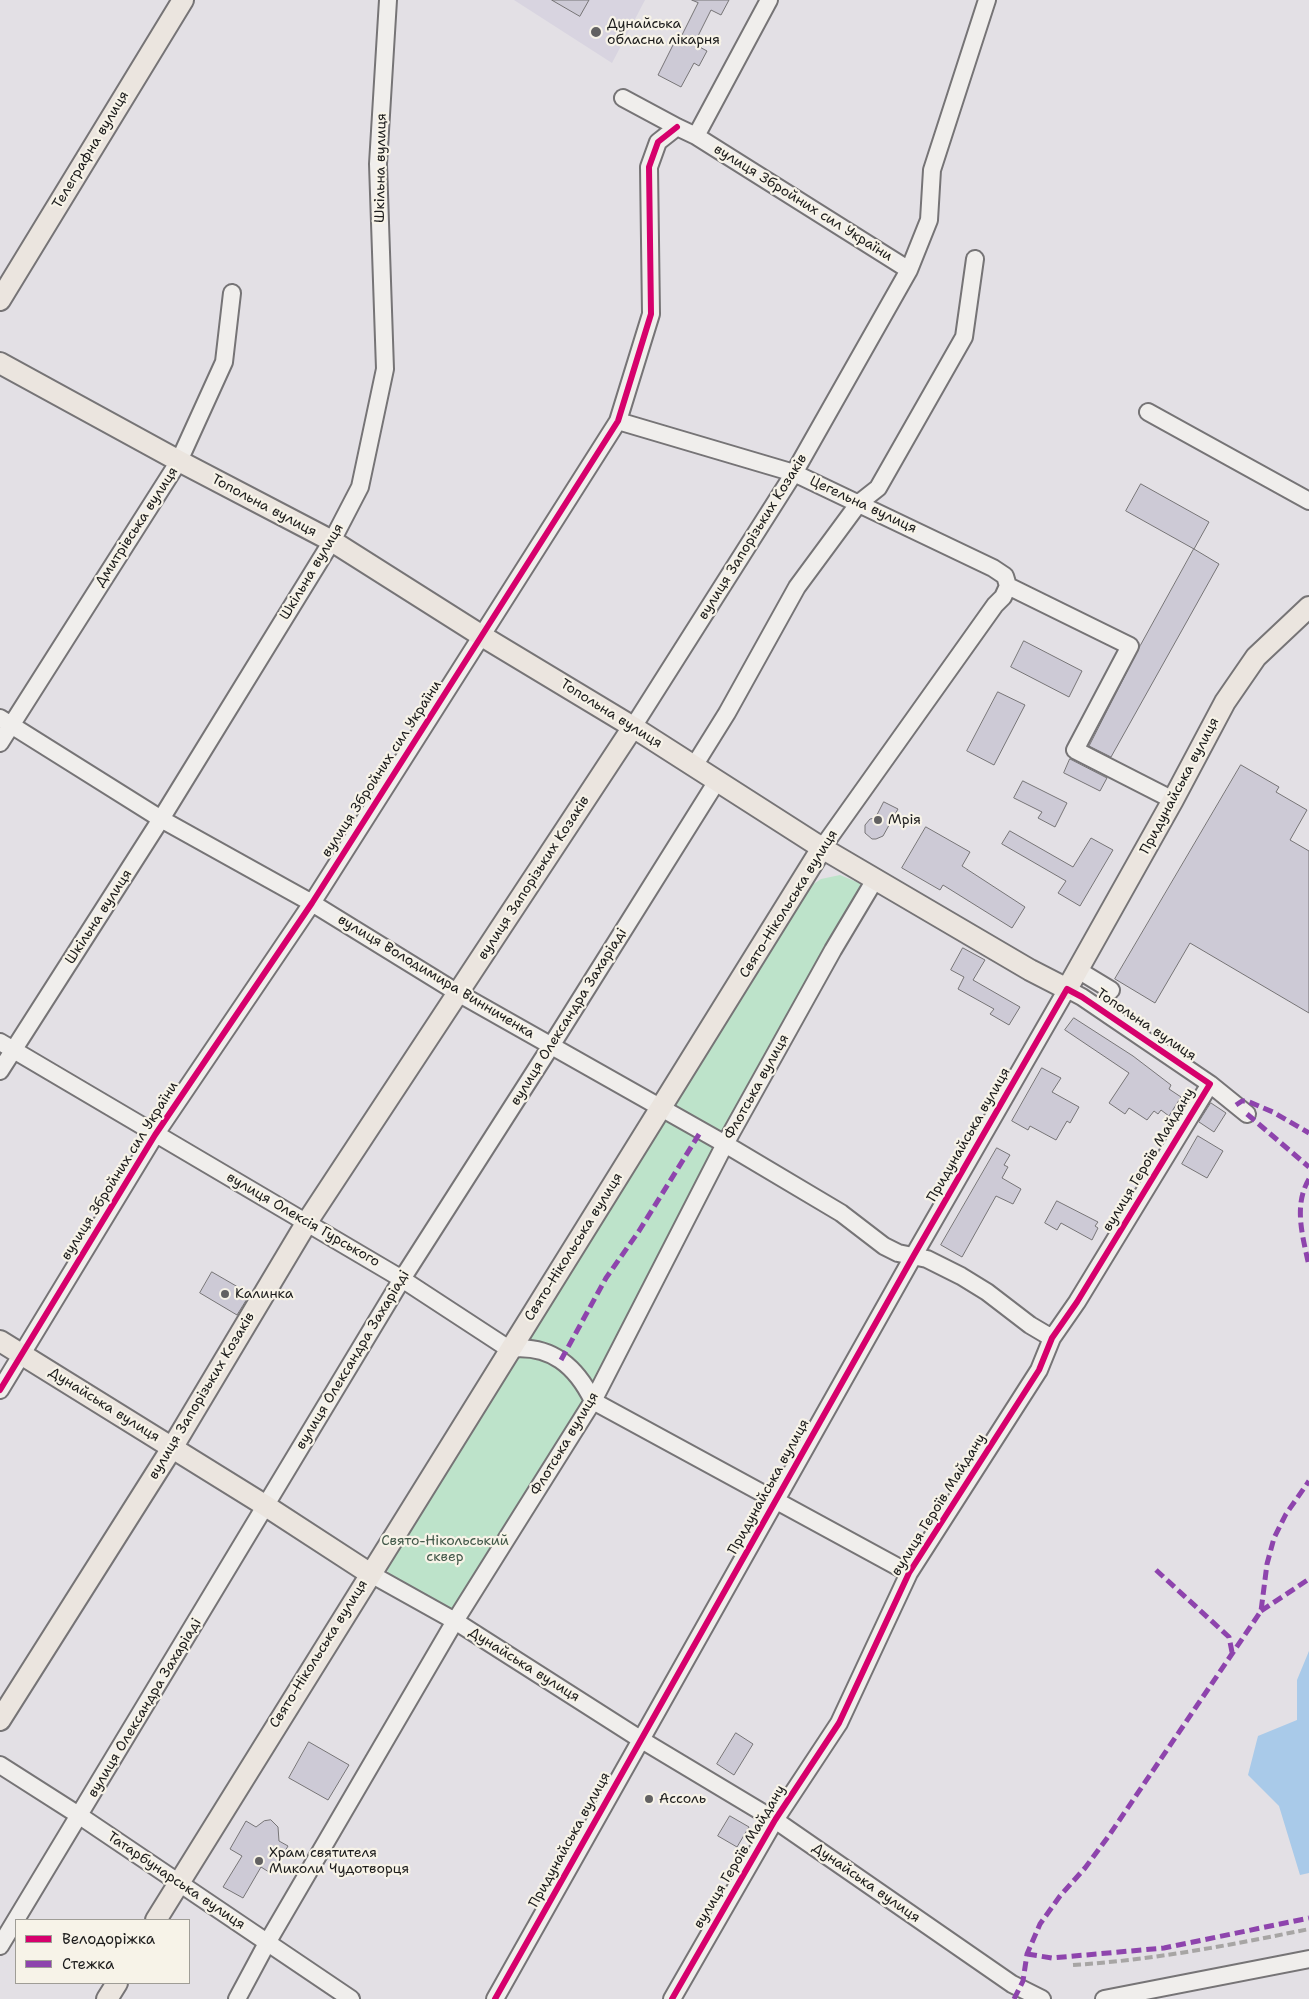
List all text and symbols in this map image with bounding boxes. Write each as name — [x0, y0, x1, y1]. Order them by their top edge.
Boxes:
place label: Дунайська обласна лікарня — [607, 16, 720, 48]
marker: Дунайська обласна лікарня — [589, 25, 603, 39]
street label: Телеграфна вулиця — [49, 88, 133, 212]
street label: Шкільна вулиця — [372, 113, 390, 223]
street label: вулиця Збройних сил України — [711, 141, 895, 265]
street label: вулиця Запорізьких Козаків — [695, 451, 811, 623]
street label: Дмитрівська вулиця — [92, 464, 182, 590]
street label: Топольна вулиця — [208, 471, 320, 541]
street label: Цегельна вулиця — [807, 473, 919, 537]
street label: Шкільна вулиця — [277, 521, 347, 623]
street label: Топольна вулиця — [557, 676, 665, 752]
street label: вулиця Збройних сил України — [318, 677, 446, 861]
street label: Придунайська вулиця — [1137, 715, 1223, 857]
street label: вулиця Запорізьких Козаків — [475, 793, 593, 963]
place label: Мрія — [888, 812, 921, 828]
marker: Мрія — [872, 814, 884, 826]
street label: Свято-Нікольська вулиця — [736, 827, 842, 981]
street label: Шкільна вулиця — [62, 866, 136, 968]
street label: вулиця Володимира Винниченка — [334, 911, 538, 1043]
street label: вулиця Олександра Захаріаді — [507, 925, 631, 1109]
street label: Топольна вулиця — [1093, 985, 1199, 1065]
street label: Флотська вулиця — [721, 1032, 793, 1142]
street label: Придунайська вулиця — [924, 1065, 1014, 1205]
street label: вулиця Збройних сил України — [58, 1079, 182, 1263]
street label: вулиця Героїв Майдану — [1099, 1085, 1199, 1235]
street label: вулиця Олексія Гурського — [223, 1169, 383, 1271]
street label: Свято-Нікольська вулиця — [521, 1170, 627, 1324]
street label: вулиця Олександра Захаріаді — [293, 1267, 413, 1453]
place label: Калинка — [235, 1286, 294, 1302]
marker: Калинка — [219, 1288, 231, 1300]
street label: вулиця Запорізьких Козаків — [145, 1309, 259, 1483]
street label: Дунайська вулиця — [45, 1364, 163, 1446]
street label: Флотська вулиця — [528, 1389, 602, 1499]
street label: Придунайська вулиця — [725, 1416, 813, 1558]
street label: вулиця Героїв Майдану — [888, 1431, 990, 1579]
park label: Свято-Нікольський сквер — [381, 1533, 509, 1565]
street label: Свято-Нікольська вулиця — [266, 1577, 372, 1731]
street label: вулиця Олександра Захаріаді — [85, 1615, 205, 1801]
street label: Дунайська вулиця — [465, 1624, 583, 1706]
street label: Придунайська вулиця — [526, 1769, 614, 1911]
street label: вулиця Героїв Майдану — [690, 1782, 790, 1932]
place label: Ассоль — [659, 1791, 706, 1807]
marker: Ассоль — [643, 1793, 655, 1805]
street label: Татарбунарська вулиця — [104, 1829, 248, 1933]
street label: Дунайська вулиця — [809, 1840, 923, 1926]
place label: Храм святителя Миколи Чудотворця — [269, 1845, 409, 1878]
marker: Храм святителя Миколи Чудотворця — [253, 1855, 265, 1867]
legend — [15, 1919, 190, 1984]
text: Велодоріжка — [62, 1929, 155, 1949]
text: Стежка — [62, 1954, 114, 1974]

